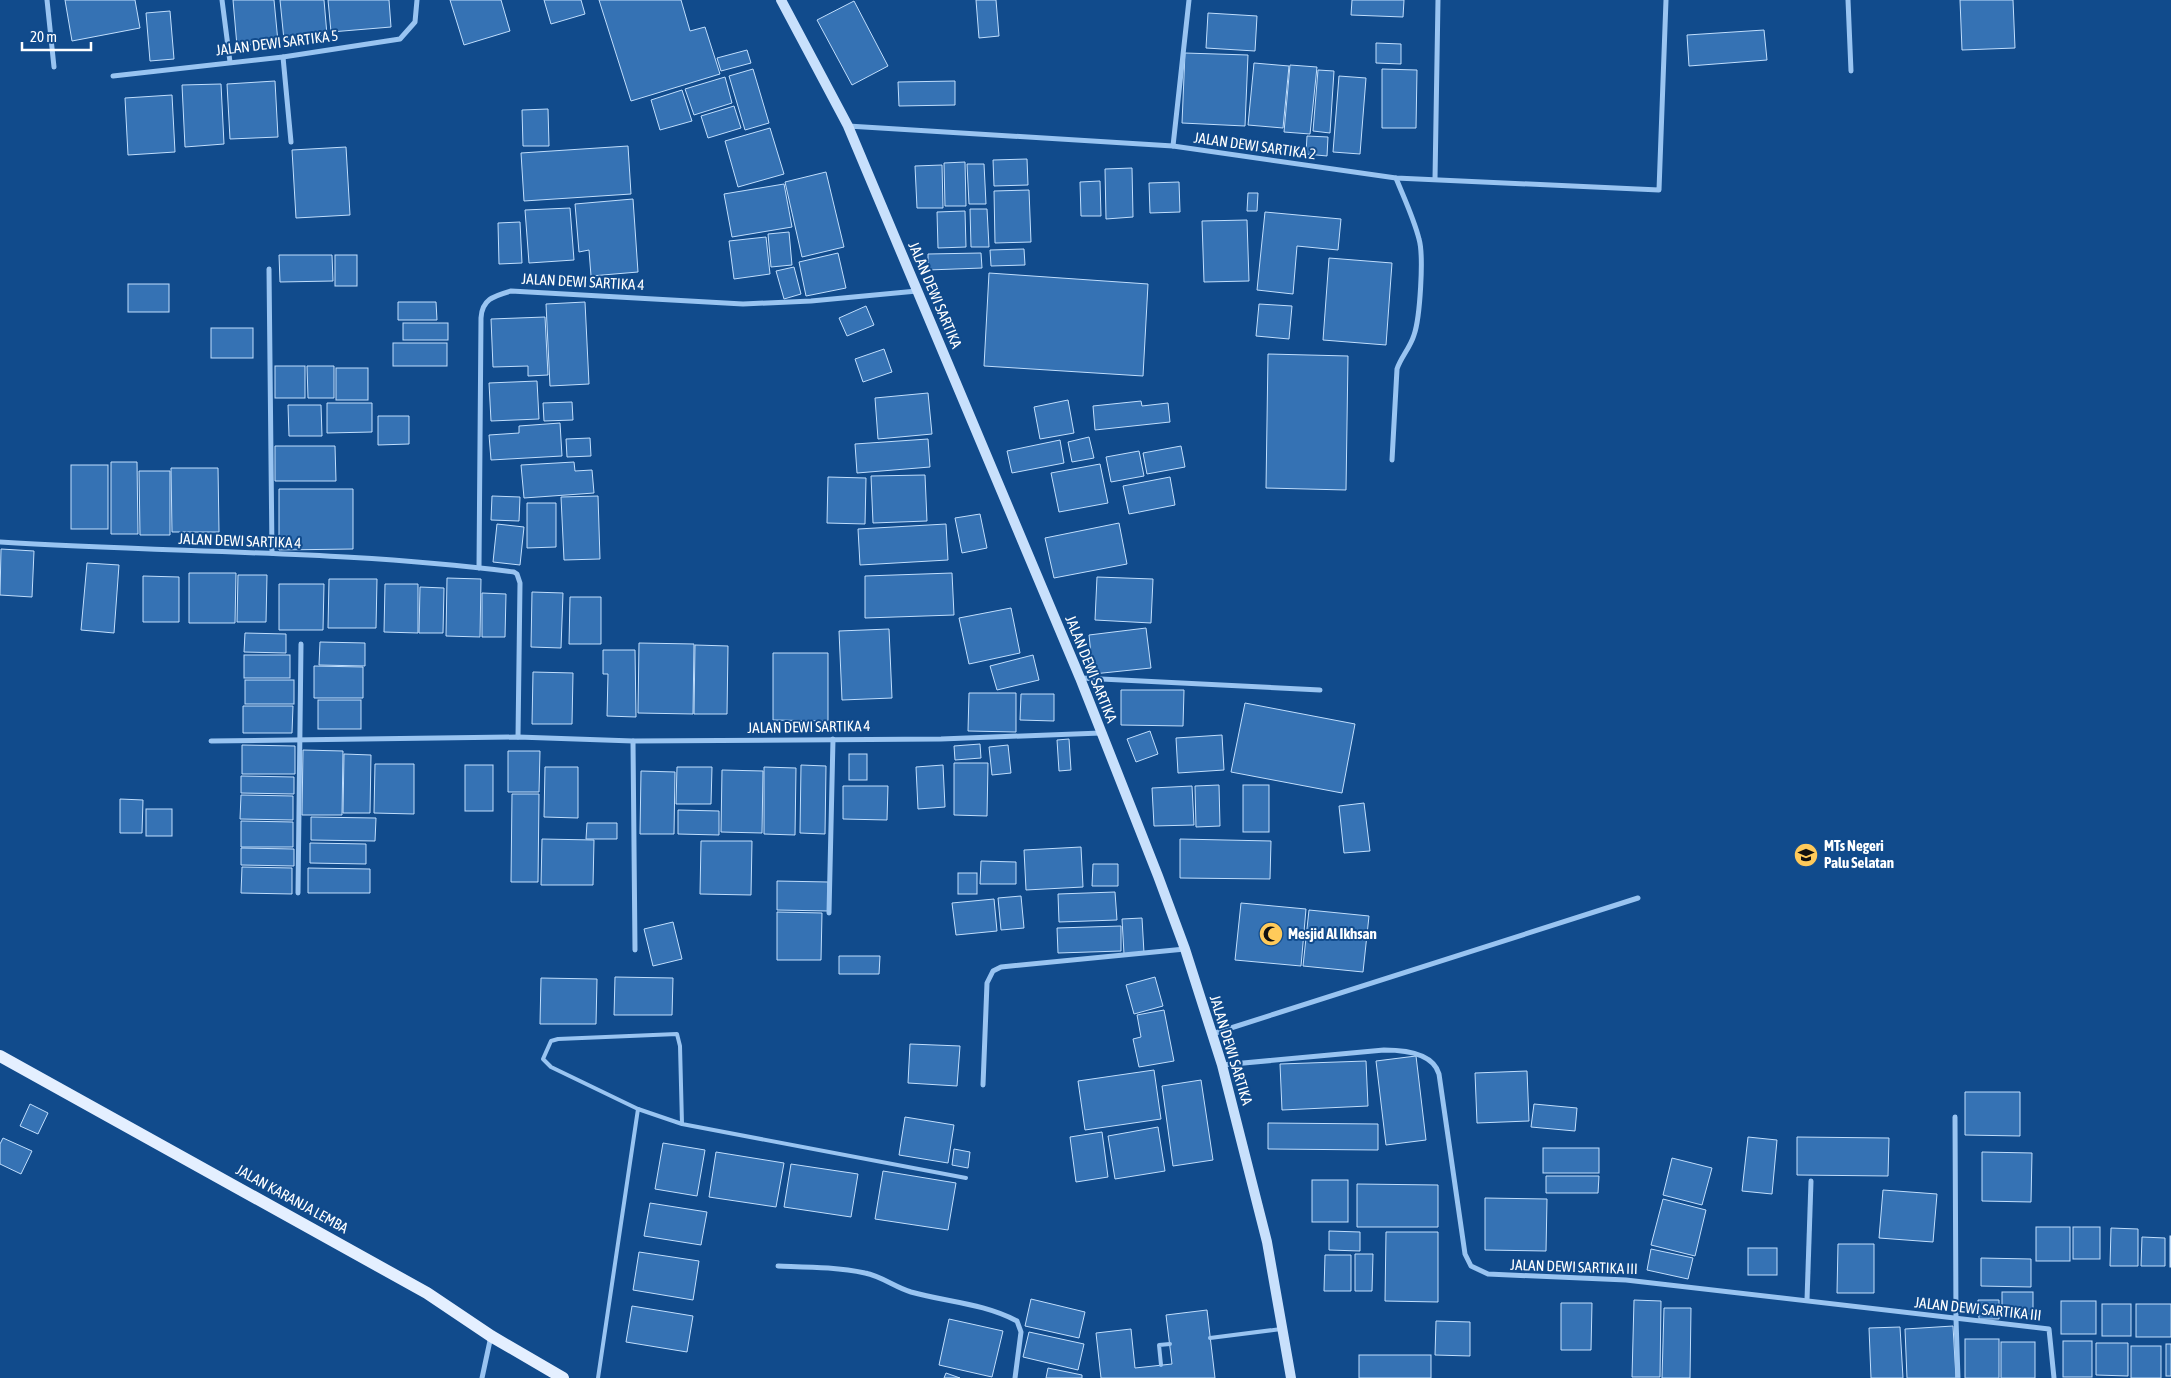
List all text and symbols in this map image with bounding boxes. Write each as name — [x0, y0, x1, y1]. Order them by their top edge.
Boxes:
scale bar — [22, 20, 91, 52]
street label: JALAN DEWI SARTIKA 5 — [215, 27, 339, 58]
text: 20 m — [30, 28, 57, 45]
street label: JALAN DEWI SARTIKA 2 — [1193, 129, 1317, 162]
street label: JALAN DEWI SARTIKA — [905, 239, 966, 351]
street label: JALAN DEWI SARTIKA 4 — [521, 270, 645, 293]
street label: JALAN DEWI SARTIKA 4 — [178, 530, 302, 551]
street label: JALAN DEWI SARTIKA — [1062, 613, 1121, 725]
street label: JALAN DEWI SARTIKA 4 — [747, 717, 871, 736]
place label: MTs Negeri Palu Selatan — [1824, 837, 1894, 871]
school or university icon: MTs Negeri Palu Selatan — [1793, 842, 1819, 868]
mosque icon: Mesjid Al Ikhsan — [1258, 921, 1284, 947]
place label: Mesjid Al Ikhsan — [1288, 925, 1377, 942]
street label: JALAN DEWI SARTIKA — [1207, 993, 1256, 1107]
street label: JALAN KARANJA LEMBA — [233, 1161, 352, 1237]
street label: JALAN DEWI SARTIKA III — [1510, 1256, 1638, 1277]
street label: JALAN DEWI SARTIKA III — [1914, 1293, 2042, 1324]

